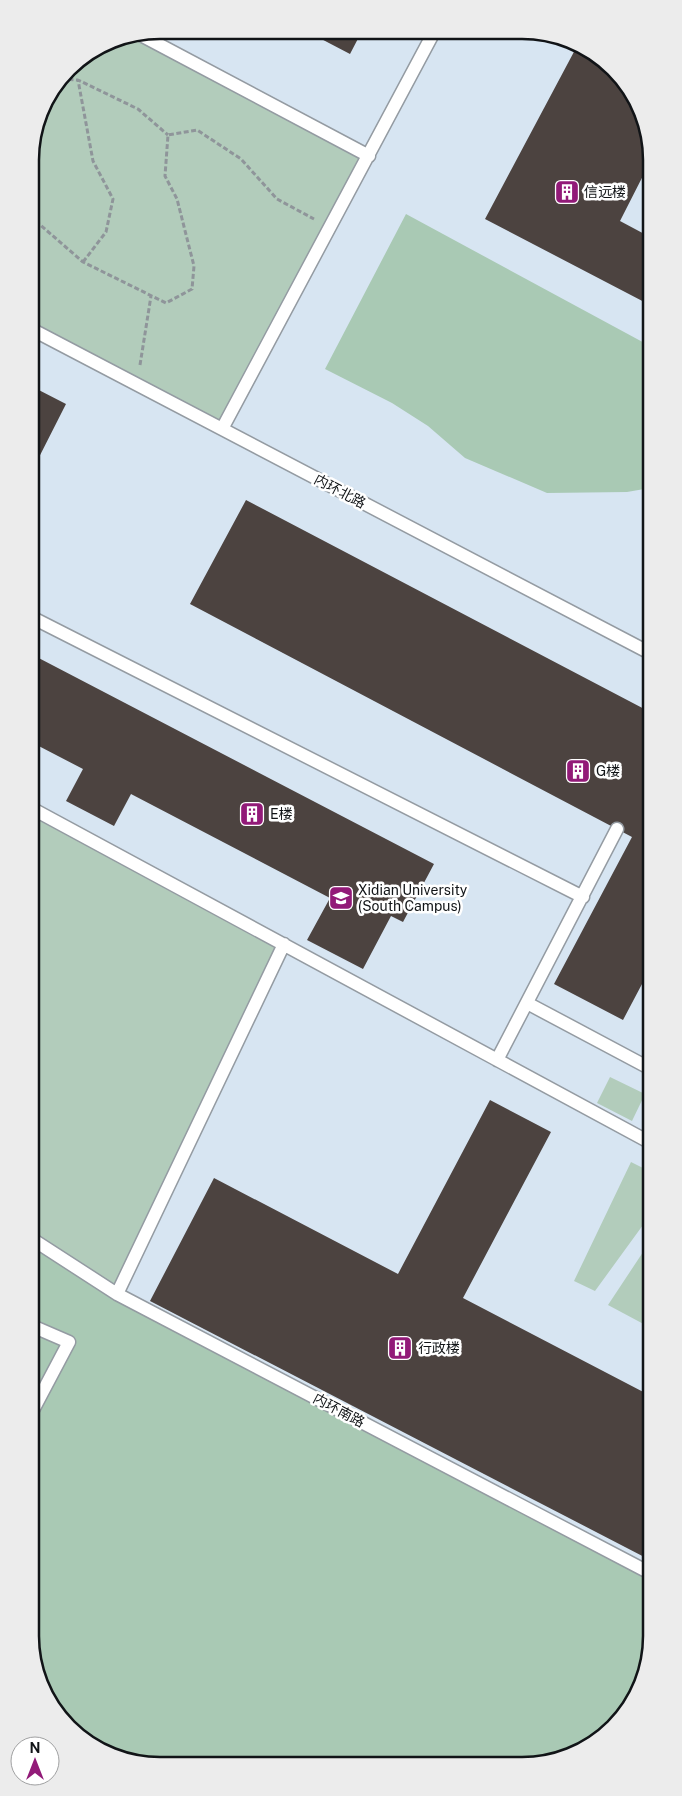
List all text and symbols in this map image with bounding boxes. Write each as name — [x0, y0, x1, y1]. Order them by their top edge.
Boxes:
building icon: 信远楼 — [554, 179, 580, 205]
place label: 信远楼 — [584, 184, 626, 200]
street label: 内环北路 — [312, 471, 368, 511]
building icon: G楼 — [565, 758, 591, 784]
place label: G楼 — [596, 763, 620, 779]
building icon: E楼 — [239, 801, 265, 827]
place label: E楼 — [270, 806, 293, 822]
place label: Xidian University (South Campus) — [358, 882, 468, 914]
school or university icon: Xidian University (South Campus) — [328, 885, 354, 911]
building icon: 行政楼 — [387, 1335, 413, 1361]
place label: 行政楼 — [418, 1340, 460, 1356]
street label: 内环南路 — [311, 1390, 367, 1430]
north arrow — [10, 1736, 60, 1786]
text: N — [30, 1740, 40, 1756]

